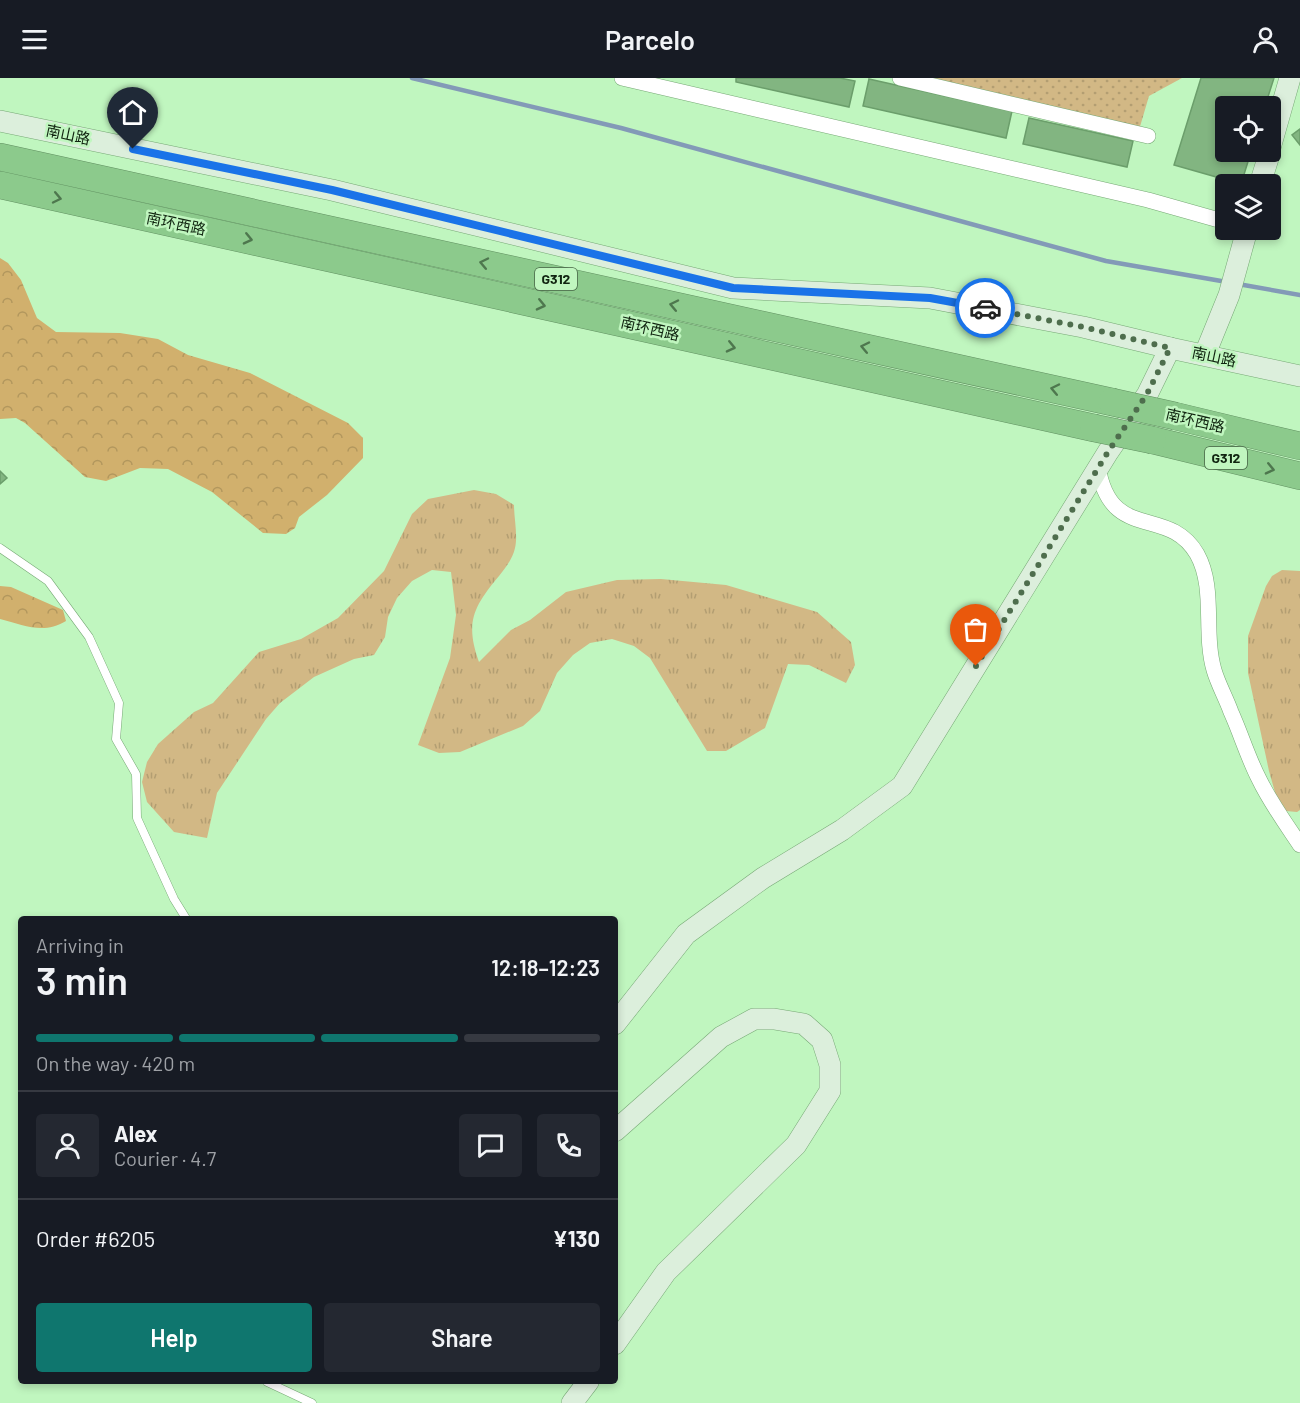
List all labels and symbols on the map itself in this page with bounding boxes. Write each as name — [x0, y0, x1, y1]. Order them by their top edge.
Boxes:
pin — [107, 87, 158, 149]
street label: 南山路 — [44, 121, 92, 148]
one-way arrow — [52, 191, 62, 204]
street label: 南环西路 — [145, 208, 207, 238]
one-way arrow — [242, 232, 252, 245]
one-way arrow — [479, 257, 489, 270]
road number: G312 — [535, 268, 577, 290]
courier — [955, 278, 1015, 338]
one-way arrow — [535, 297, 545, 310]
one-way arrow — [670, 300, 680, 313]
street label: 南环西路 — [619, 313, 681, 344]
one-way arrow — [726, 340, 736, 353]
one-way arrow — [860, 342, 870, 355]
street label: 南山路 — [1190, 343, 1238, 370]
one-way arrow — [1051, 384, 1061, 397]
street label: 南环西路 — [1164, 405, 1226, 436]
road number: G312 — [1205, 447, 1247, 469]
one-way arrow — [1265, 461, 1275, 474]
pin — [950, 604, 1001, 666]

